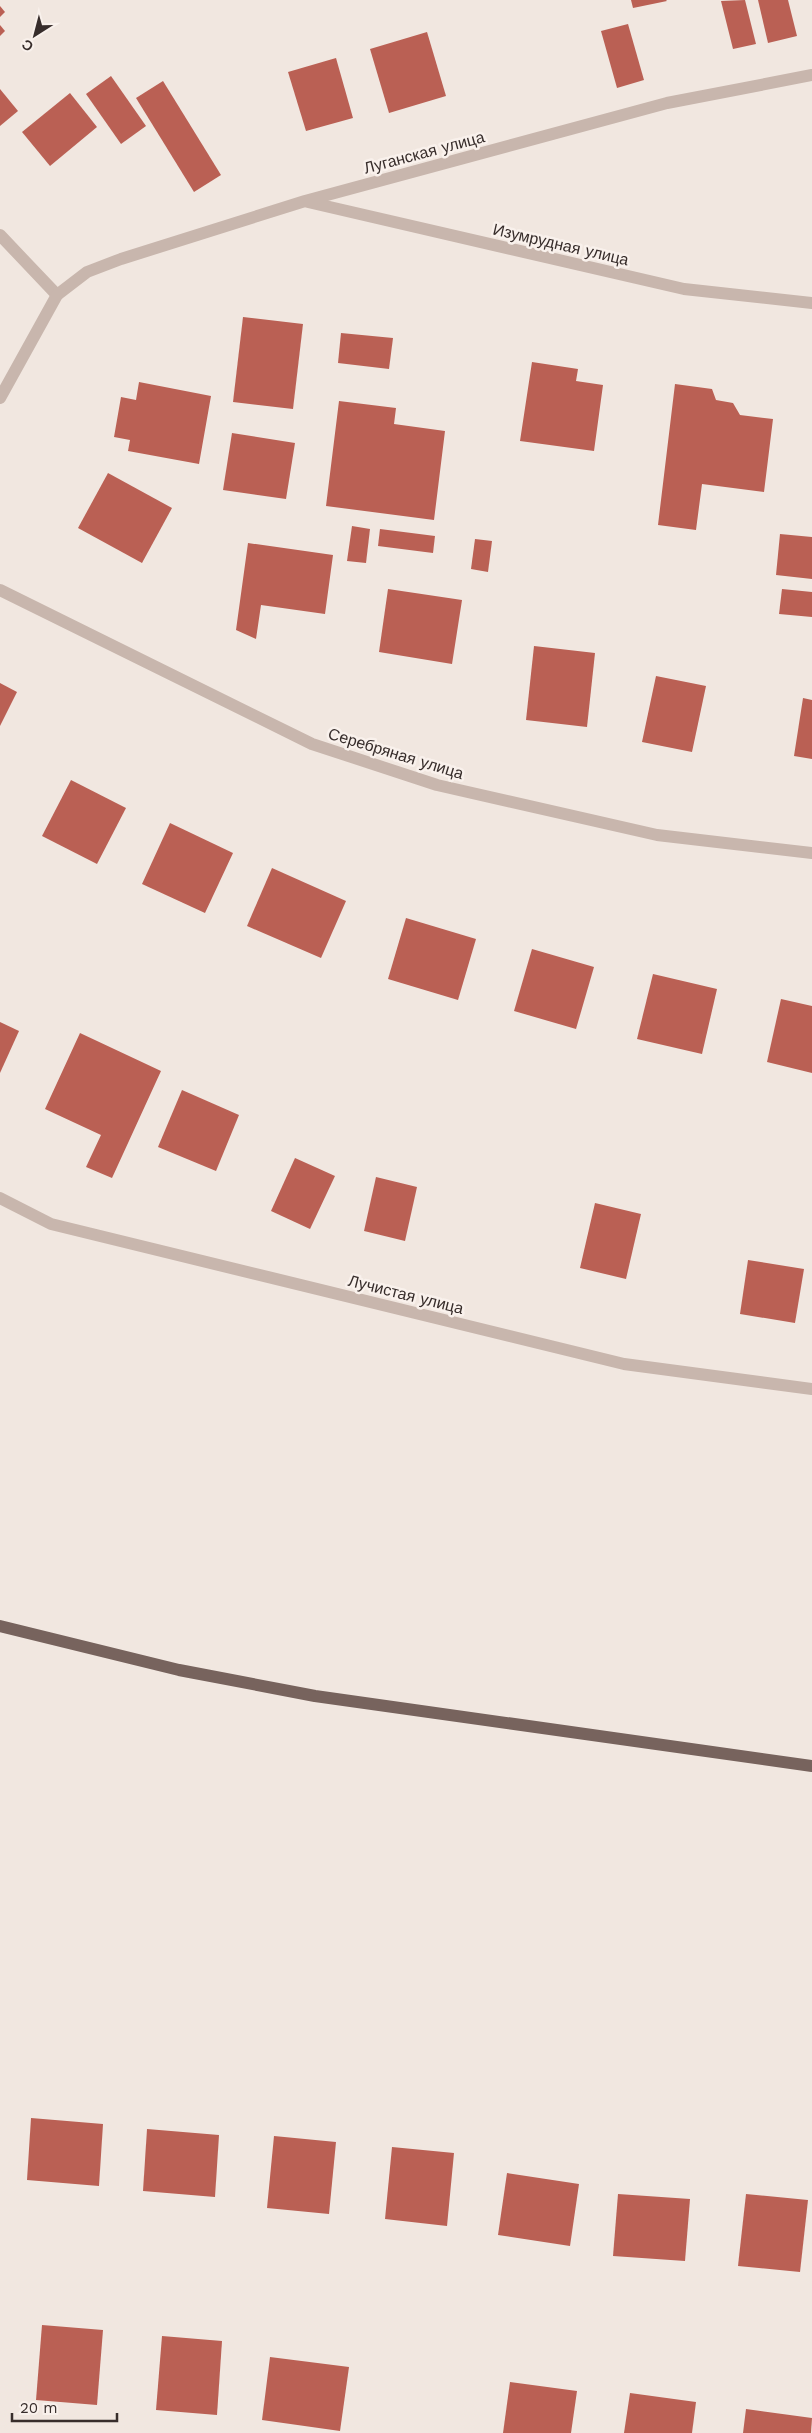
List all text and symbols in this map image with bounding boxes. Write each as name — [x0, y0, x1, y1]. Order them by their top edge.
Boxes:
north arrow — [10, 10, 60, 60]
text: С — [19, 36, 36, 55]
street label: Луганская улица — [362, 127, 487, 178]
street label: Изумрудная улица — [491, 220, 631, 269]
street label: Серебряная улица — [326, 724, 466, 783]
street label: Лучистая улица — [346, 1271, 466, 1318]
scale bar — [12, 2390, 118, 2422]
text: 20 m — [20, 2399, 58, 2417]

